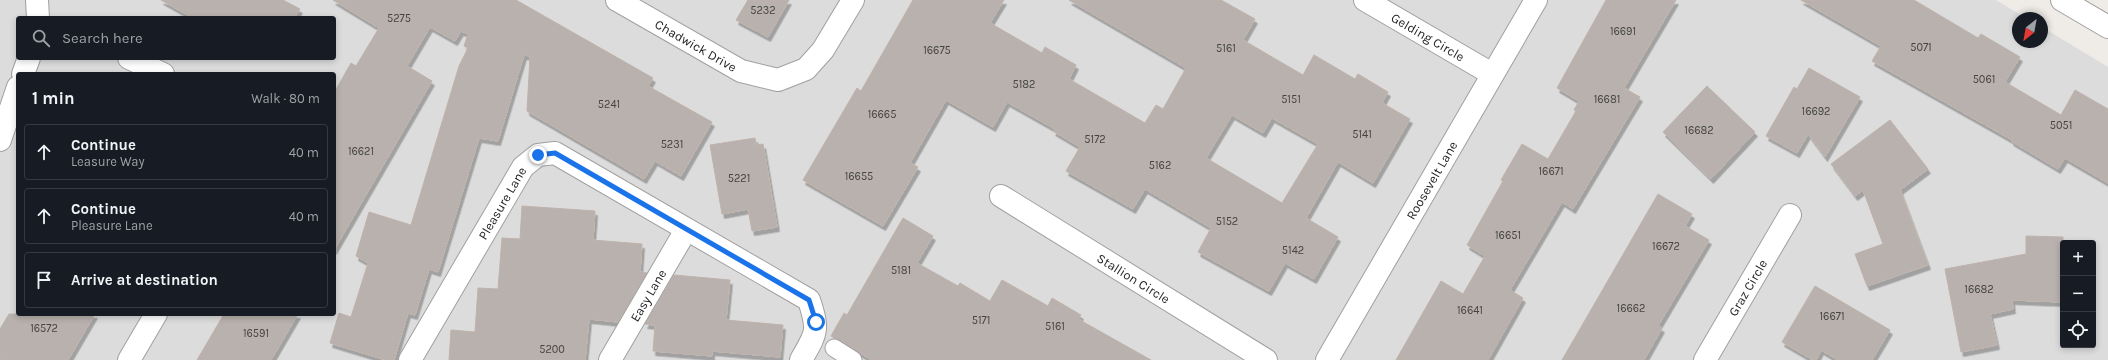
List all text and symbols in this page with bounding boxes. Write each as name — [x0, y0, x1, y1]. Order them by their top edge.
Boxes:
house number: 5232 — [750, 4, 776, 17]
street label: Gelding Circle — [1389, 10, 1467, 65]
house number: 5275 — [387, 12, 411, 25]
north arrow — [2012, 12, 2048, 48]
search box — [16, 16, 336, 60]
street label: Chadwick Drive — [652, 16, 739, 75]
house number: 16691 — [1610, 25, 1636, 38]
icon: search — [30, 27, 52, 49]
text: Search here — [62, 29, 143, 47]
house number: 5071 — [1910, 41, 1932, 54]
house number: 5161 — [1216, 42, 1236, 55]
house number: 16675 — [923, 44, 951, 57]
house number: 5061 — [1973, 73, 1995, 86]
house number: 5182 — [1013, 78, 1035, 91]
text: 1 min — [32, 88, 75, 108]
text: Walk · 80 m — [251, 91, 320, 106]
house number: 5151 — [1281, 93, 1301, 106]
house number: 16681 — [1594, 93, 1620, 106]
house number: 5241 — [598, 98, 620, 111]
house number: 16692 — [1802, 105, 1831, 118]
house number: 16665 — [868, 108, 896, 121]
house number: 5051 — [2050, 119, 2072, 132]
house number: 16682 — [1684, 124, 1714, 137]
house number: 5141 — [1352, 128, 1372, 141]
house number: 5172 — [1084, 133, 1106, 146]
text: Continue — [71, 136, 136, 154]
house number: 5231 — [661, 138, 683, 151]
street label: Roosevelt Lane — [1403, 138, 1461, 222]
icon: ahead — [33, 141, 55, 163]
text: 40 m — [289, 145, 319, 160]
house number: 16621 — [348, 145, 374, 158]
route end — [529, 146, 547, 164]
text: Leasure Way — [71, 154, 145, 169]
house number: 5162 — [1149, 159, 1171, 172]
street label: Pleasure Lane — [475, 164, 530, 242]
house number: 16671 — [1538, 165, 1564, 178]
house number: 16655 — [845, 170, 873, 183]
house number: 5221 — [728, 172, 750, 185]
text: Continue — [71, 200, 136, 218]
icon: ahead — [33, 205, 55, 227]
text: 40 m — [289, 209, 319, 224]
house number: 5152 — [1216, 215, 1238, 228]
text: Pleasure Lane — [71, 218, 153, 233]
house number: 16651 — [1495, 229, 1521, 242]
house number: 16672 — [1652, 240, 1680, 253]
map controls — [2060, 240, 2096, 348]
button: + — [2060, 240, 2096, 276]
house number: 5142 — [1282, 244, 1304, 257]
street label: Stallion Circle — [1094, 250, 1173, 307]
street label: Graz Circle — [1725, 256, 1771, 319]
house number: 5181 — [891, 264, 911, 277]
street label: Easy Lane — [627, 266, 670, 324]
icon: arrive — [33, 269, 55, 291]
text: Arrive at destination — [71, 271, 218, 289]
button: − — [2060, 276, 2096, 312]
house number: 16682 — [1964, 283, 1994, 296]
house number: 16662 — [1617, 302, 1645, 315]
house number: 16641 — [1457, 304, 1483, 317]
house number: 16671 — [1819, 310, 1845, 323]
button: locate — [2060, 312, 2096, 348]
route start — [807, 313, 825, 331]
house number: 5171 — [972, 314, 990, 327]
house number: 5161 — [1045, 320, 1065, 333]
house number: 16572 — [30, 322, 58, 335]
house number: 16591 — [243, 327, 269, 340]
house number: 5200 — [539, 343, 565, 356]

